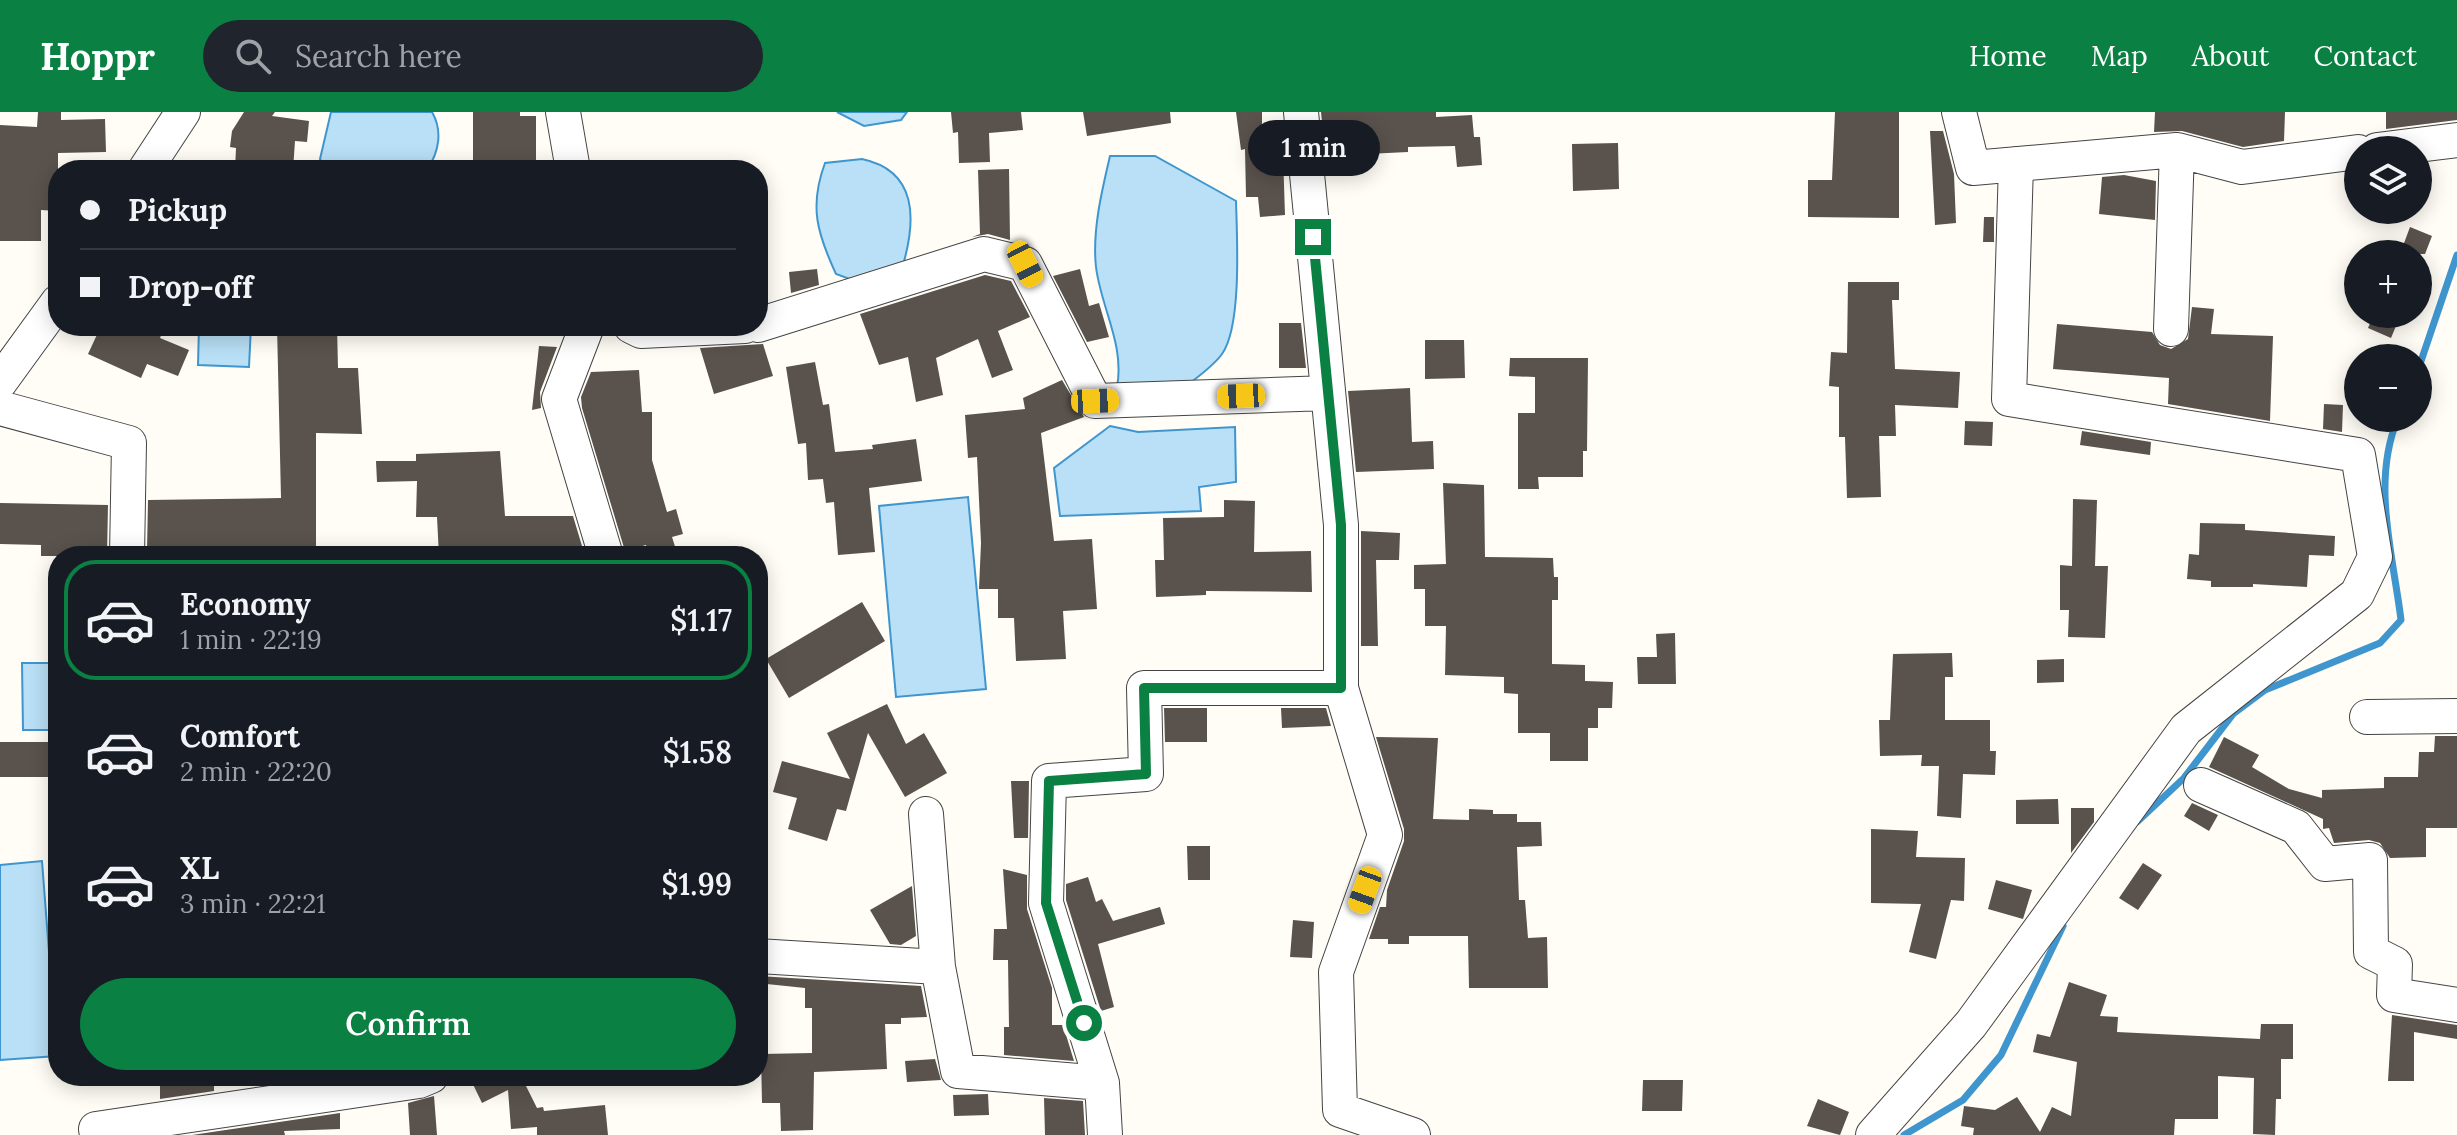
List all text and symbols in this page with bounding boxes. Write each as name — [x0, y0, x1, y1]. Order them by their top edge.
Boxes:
search box — [203, 20, 763, 92]
text: Hoppr — [40, 32, 155, 80]
icon: search — [231, 34, 275, 78]
text: Search here — [295, 37, 462, 75]
text: Home — [1969, 38, 2047, 74]
text: Map — [2091, 38, 2148, 74]
text: About — [2192, 38, 2269, 74]
text: Contact — [2313, 38, 2417, 74]
callout: 1 min — [1247, 121, 1379, 177]
text: 1 min — [1281, 131, 1347, 164]
map controls — [2344, 136, 2432, 432]
button: layers — [2344, 136, 2432, 224]
text: Pickup — [128, 191, 227, 229]
route end — [1295, 219, 1331, 255]
car — [1003, 237, 1047, 291]
button: + — [2344, 240, 2432, 328]
text: Drop-off — [128, 268, 253, 306]
button: − — [2344, 344, 2432, 432]
car — [1217, 383, 1265, 409]
car — [1071, 388, 1119, 414]
icon: car — [84, 584, 156, 656]
text: Economy — [180, 585, 311, 623]
text: $1.17 — [670, 601, 732, 639]
text: 1 min · 22:19 — [180, 623, 322, 656]
icon: car — [84, 716, 156, 788]
text: Comfort — [180, 717, 300, 755]
text: $1.58 — [663, 733, 732, 771]
text: 2 min · 22:20 — [180, 755, 332, 788]
icon: car — [84, 848, 156, 920]
text: XL — [180, 849, 219, 887]
car — [1346, 863, 1384, 917]
text: $1.99 — [661, 865, 732, 903]
text: 3 min · 22:21 — [180, 887, 326, 920]
button: Confirm — [80, 978, 736, 1070]
route start — [1066, 1005, 1102, 1041]

